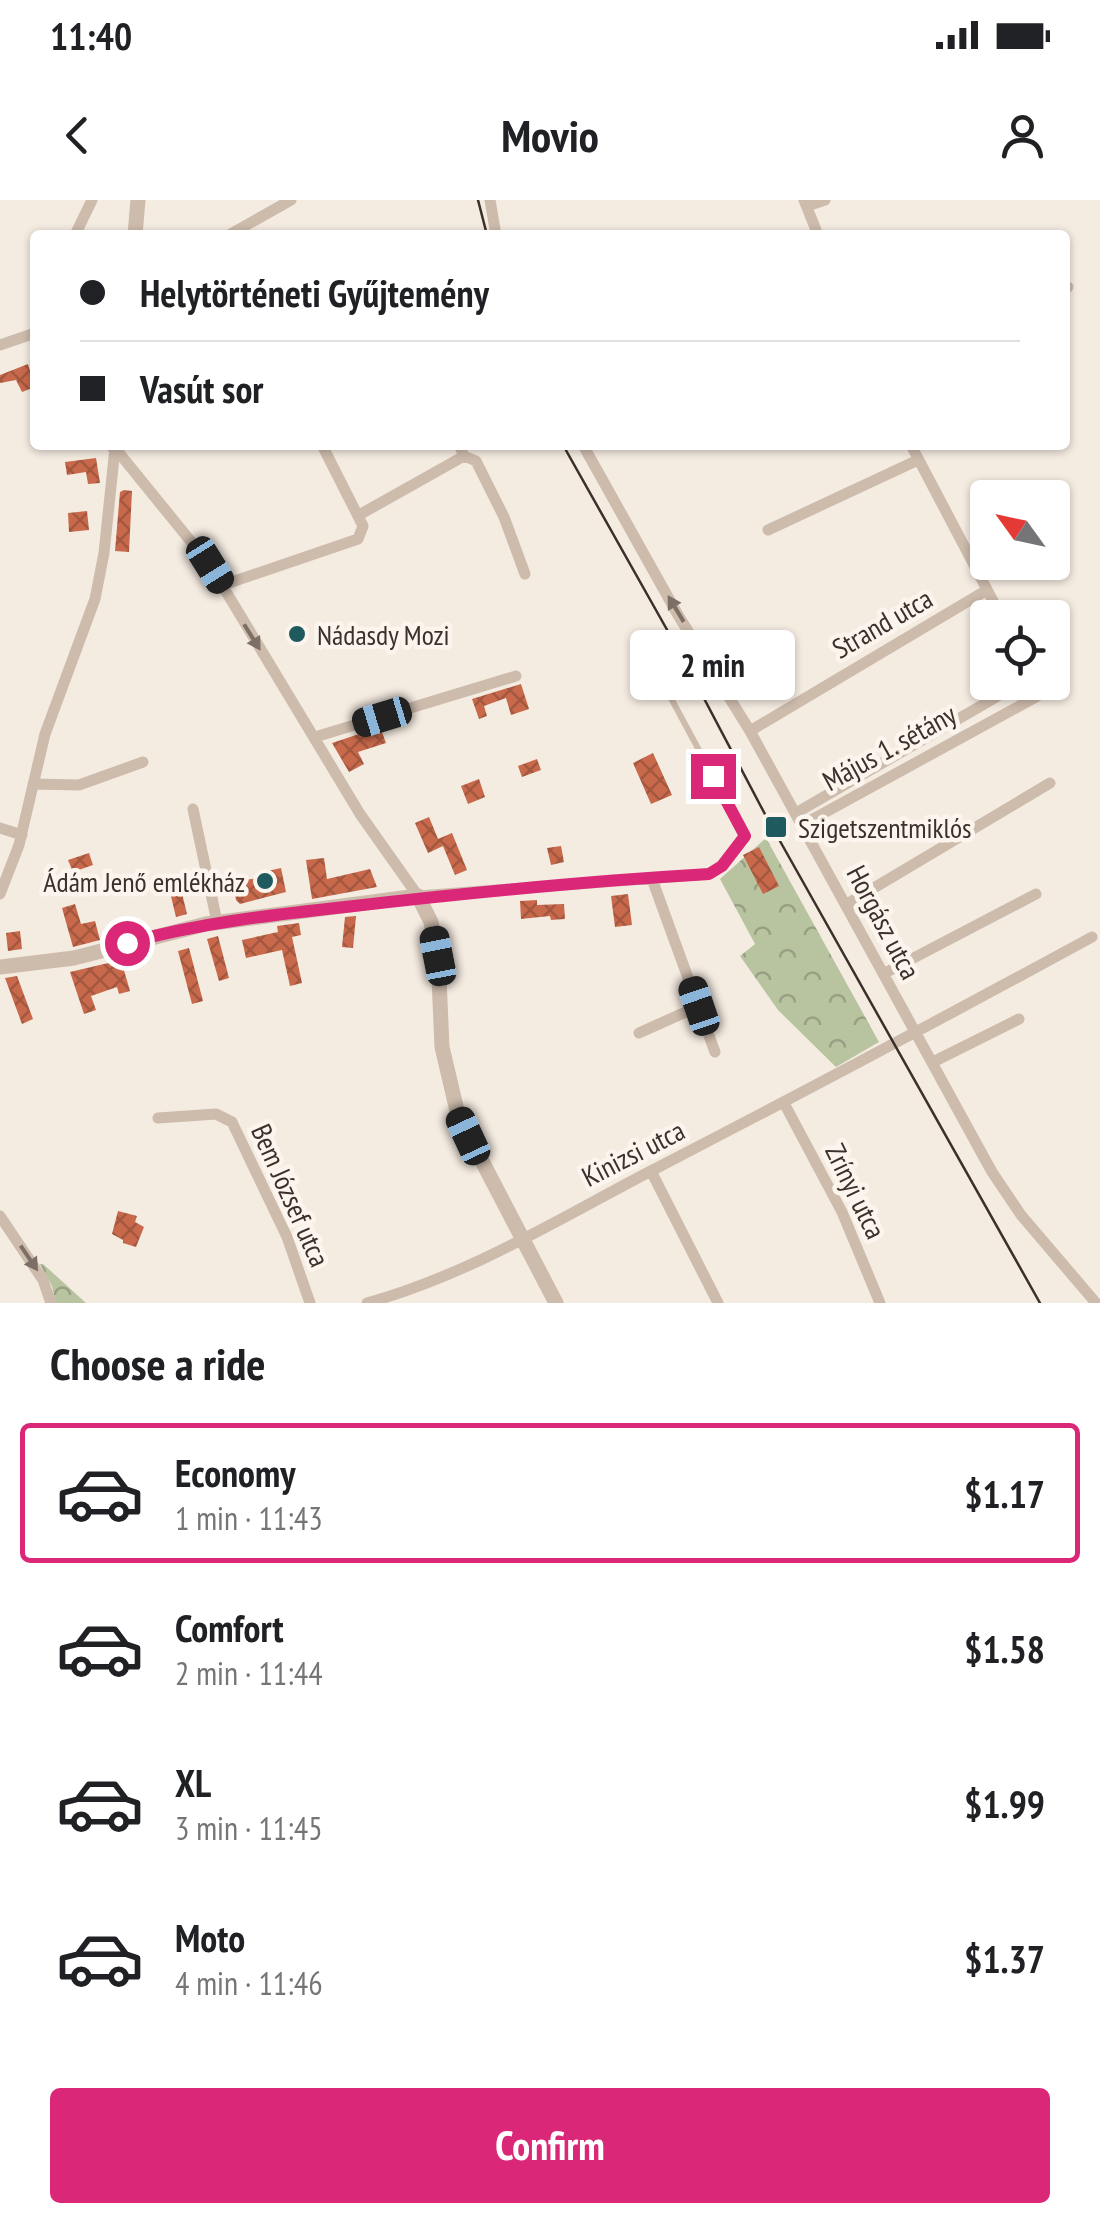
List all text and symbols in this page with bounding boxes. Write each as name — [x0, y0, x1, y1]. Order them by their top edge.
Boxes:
text: 11:40 — [50, 11, 132, 60]
text: Movio — [501, 106, 599, 164]
icon: back — [50, 108, 105, 163]
icon: person — [995, 108, 1050, 163]
text: Helytörténeti Gyűjtemény — [140, 268, 489, 317]
text: Vasút sor — [140, 364, 263, 413]
north arrow — [970, 480, 1070, 580]
map controls — [970, 480, 1070, 700]
car — [181, 532, 239, 598]
street label: Strand utca — [825, 580, 939, 666]
one-way arrow — [667, 595, 685, 623]
button: locate — [970, 600, 1070, 700]
place label: Nádasdy Mozi — [317, 616, 450, 653]
one-way arrow — [243, 623, 260, 651]
marker: Nádasdy Mozi — [286, 623, 308, 645]
callout: 2 min — [630, 631, 796, 701]
text: 2 min — [680, 644, 745, 686]
car — [349, 694, 415, 740]
street label: Május 1. sétány — [816, 695, 963, 799]
route end — [691, 754, 736, 799]
place label: Szigetszentmiklós — [798, 809, 972, 846]
marker: Szigetszentmiklós — [763, 814, 789, 840]
street label: Horgász utca — [839, 859, 929, 985]
place label: Ádám Jenő emlékház — [43, 863, 245, 900]
marker: Ádám Jenő emlékház — [254, 870, 276, 892]
route start — [105, 921, 150, 966]
car — [418, 924, 458, 988]
car — [675, 973, 723, 1039]
car — [442, 1102, 494, 1170]
street label: Kinizsi utca — [575, 1111, 691, 1195]
street label: Bem József utca — [243, 1118, 339, 1272]
street label: Zrínyi utca — [817, 1137, 895, 1245]
one-way arrow — [19, 1244, 38, 1271]
text: Choose a ride — [50, 1334, 265, 1392]
icon: car — [55, 1448, 145, 1538]
text: Economy — [175, 1448, 295, 1497]
text: $1.17 — [964, 1469, 1045, 1518]
text: 1 min · 11:43 — [175, 1497, 323, 1539]
icon: car — [55, 1603, 145, 1693]
text: Comfort — [175, 1603, 284, 1652]
text: $1.58 — [964, 1624, 1045, 1673]
text: 2 min · 11:44 — [175, 1652, 323, 1694]
icon: car — [55, 1758, 145, 1848]
text: XL — [175, 1758, 211, 1807]
text: $1.99 — [964, 1779, 1045, 1828]
text: 3 min · 11:45 — [175, 1807, 323, 1849]
icon: car — [55, 1913, 145, 2003]
text: Moto — [175, 1913, 245, 1962]
text: $1.37 — [964, 1934, 1045, 1983]
text: 4 min · 11:46 — [175, 1962, 323, 2004]
button: Confirm — [50, 2088, 1050, 2203]

